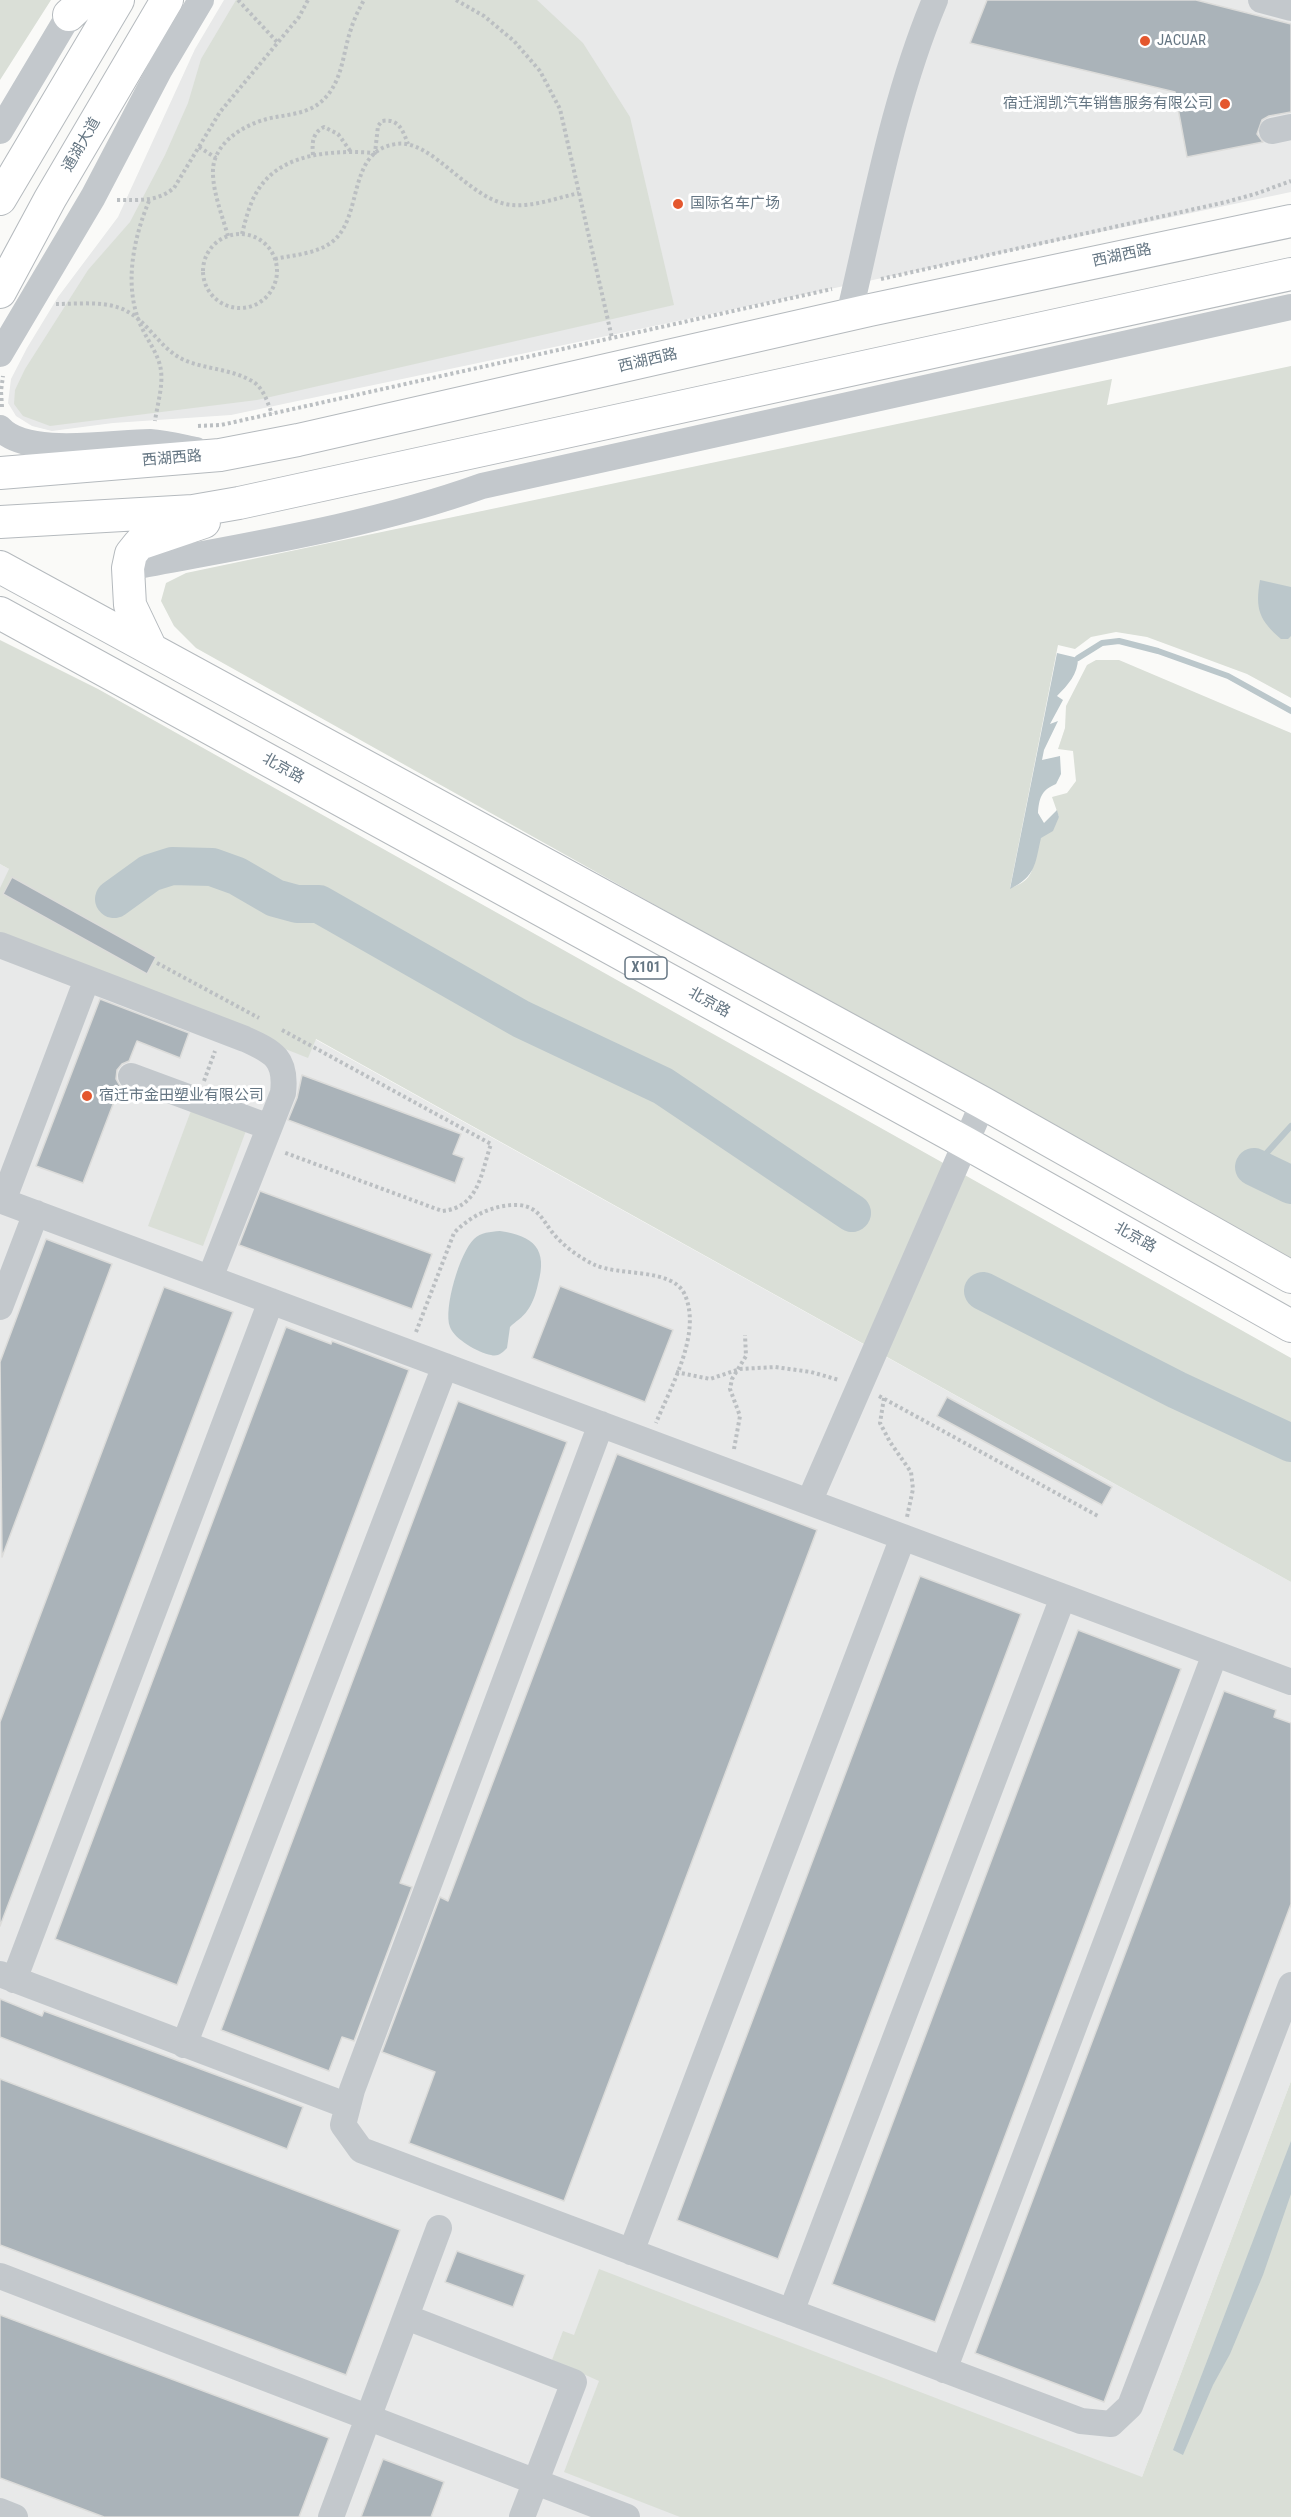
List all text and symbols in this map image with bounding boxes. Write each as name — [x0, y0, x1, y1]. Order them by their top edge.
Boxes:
place label: JACUAR — [1157, 32, 1206, 50]
marker: JACUAR — [1138, 34, 1152, 48]
place label: 宿迁润凯汽车销售服务有限公司 — [1003, 95, 1213, 113]
marker: 宿迁润凯汽车销售服务有限公司 — [1218, 97, 1232, 111]
street label: 通湖大道 — [59, 115, 105, 175]
place label: 国际名车广场 — [690, 195, 780, 213]
marker: 国际名车广场 — [671, 197, 685, 211]
street label: 西湖西路 — [1091, 241, 1153, 271]
street label: 西湖西路 — [617, 345, 679, 377]
street label: 西湖西路 — [141, 447, 203, 471]
street label: 北京路 — [259, 750, 307, 788]
road number: X101 — [625, 957, 667, 979]
street label: 北京路 — [685, 984, 733, 1022]
place label: 宿迁市金田塑业有限公司 — [99, 1087, 264, 1105]
marker: 宿迁市金田塑业有限公司 — [80, 1089, 94, 1103]
street label: 北京路 — [1111, 1219, 1159, 1257]

